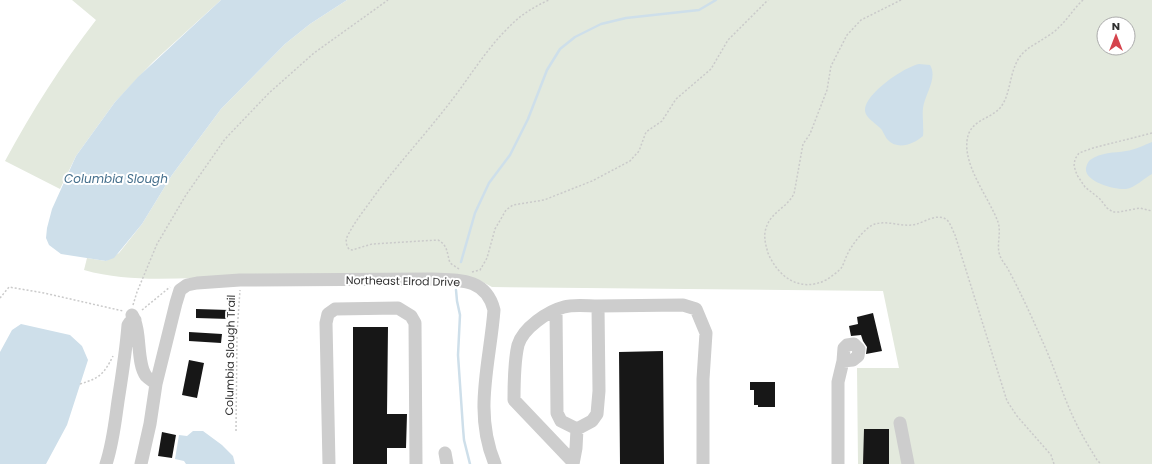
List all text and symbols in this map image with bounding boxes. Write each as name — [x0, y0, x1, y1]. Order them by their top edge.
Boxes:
north arrow — [1096, 16, 1136, 56]
text: N — [1112, 18, 1120, 34]
water label: Columbia Slough — [64, 170, 168, 187]
street label: Northeast Elrod Drive — [346, 272, 460, 290]
street label: Columbia Slough Trail — [221, 295, 239, 415]

